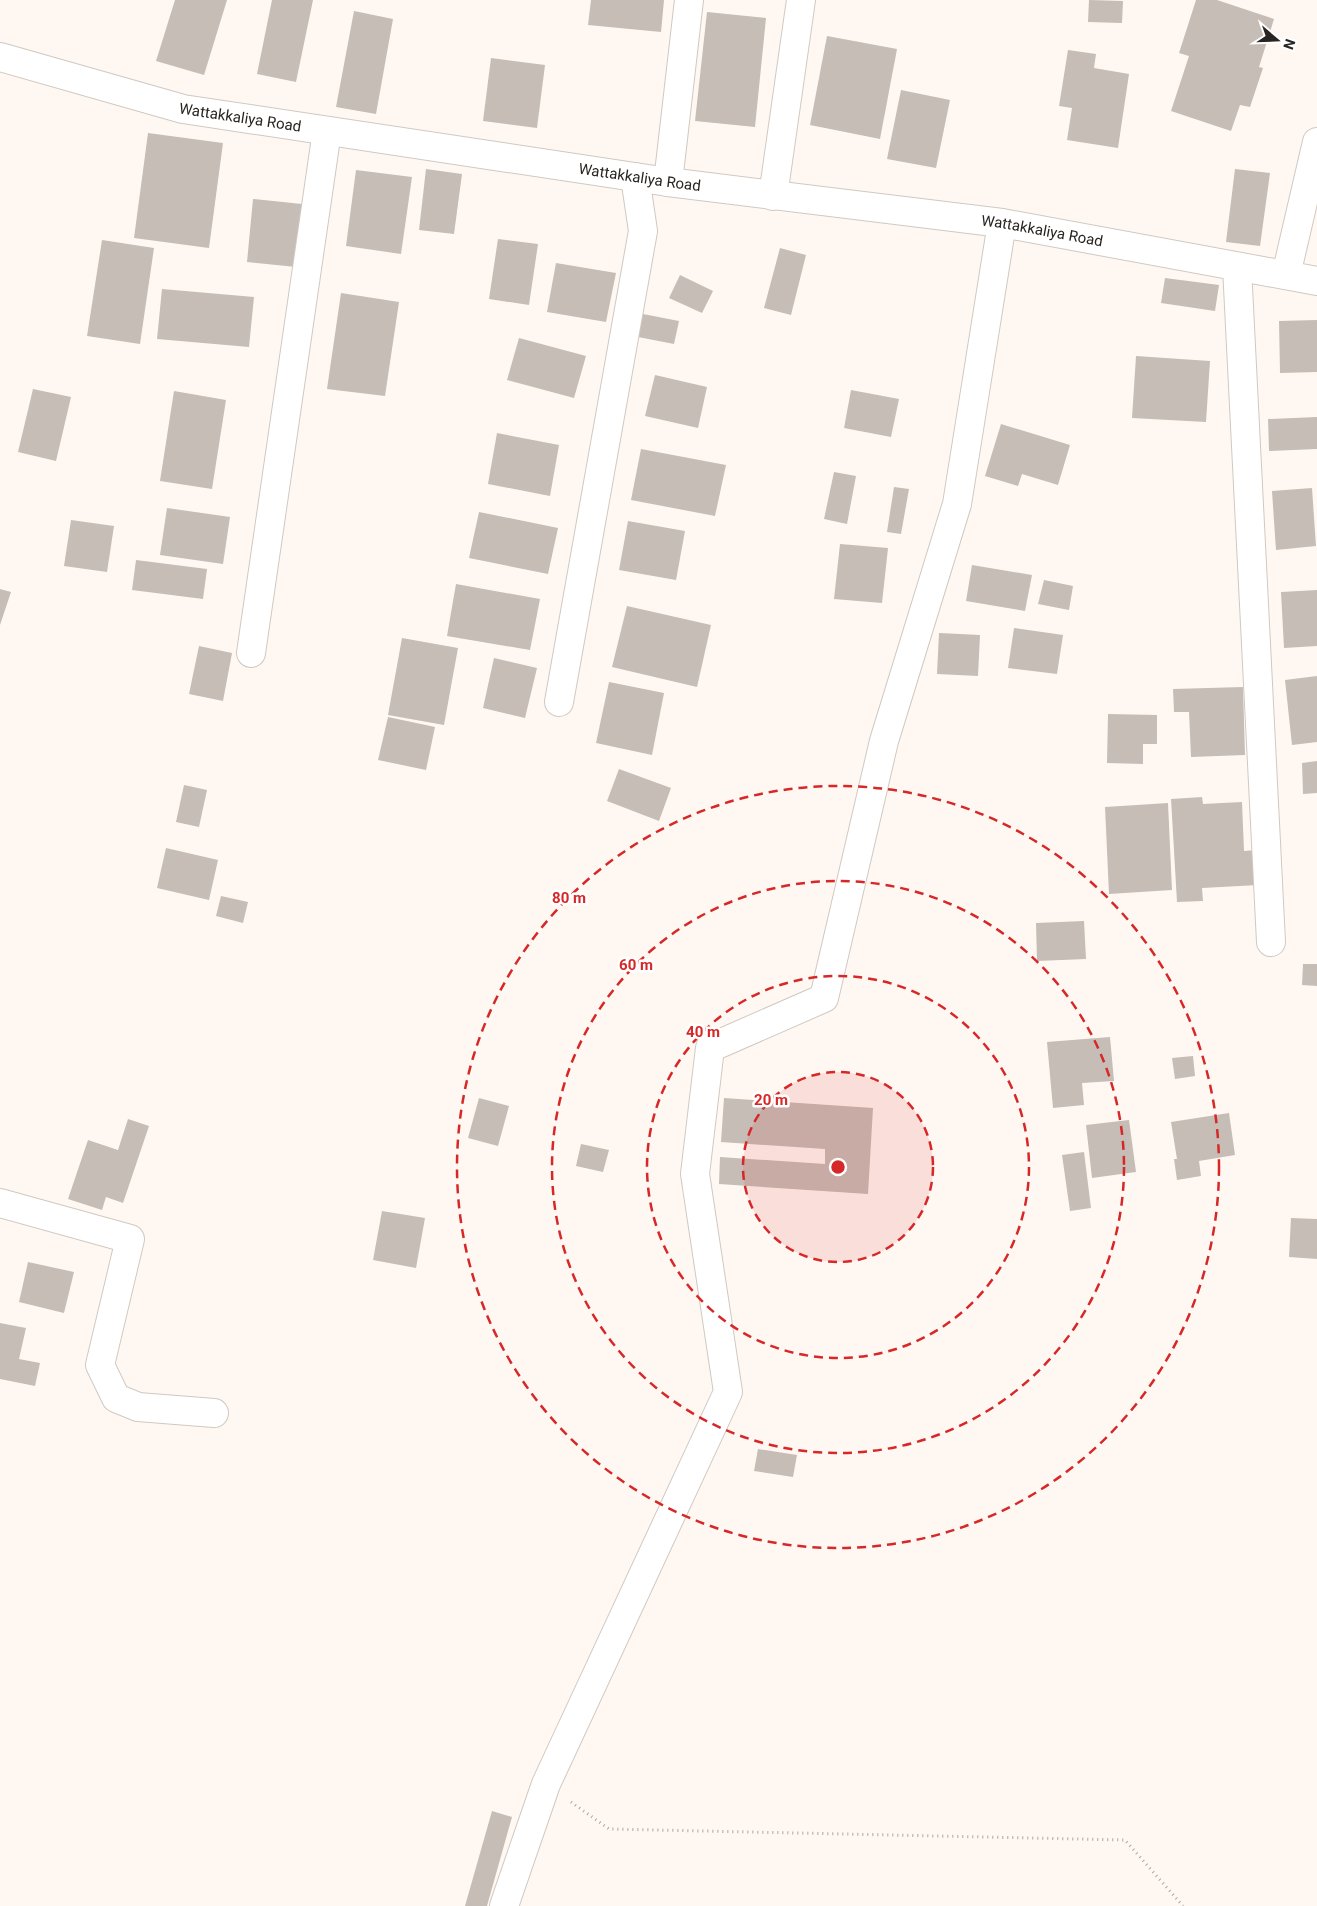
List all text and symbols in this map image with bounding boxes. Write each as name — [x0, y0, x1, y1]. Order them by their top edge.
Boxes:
north arrow — [1252, 15, 1302, 65]
text: N — [1280, 37, 1298, 52]
street label: Wattakkaliya Road — [178, 100, 302, 136]
street label: Wattakkaliya Road — [577, 160, 702, 195]
street label: Wattakkaliya Road — [980, 212, 1104, 250]
text: 80 m — [552, 889, 586, 907]
text: 60 m — [619, 956, 653, 974]
text: 40 m — [686, 1023, 720, 1041]
text: 20 m — [754, 1091, 788, 1109]
centre of rings — [829, 1158, 847, 1176]

